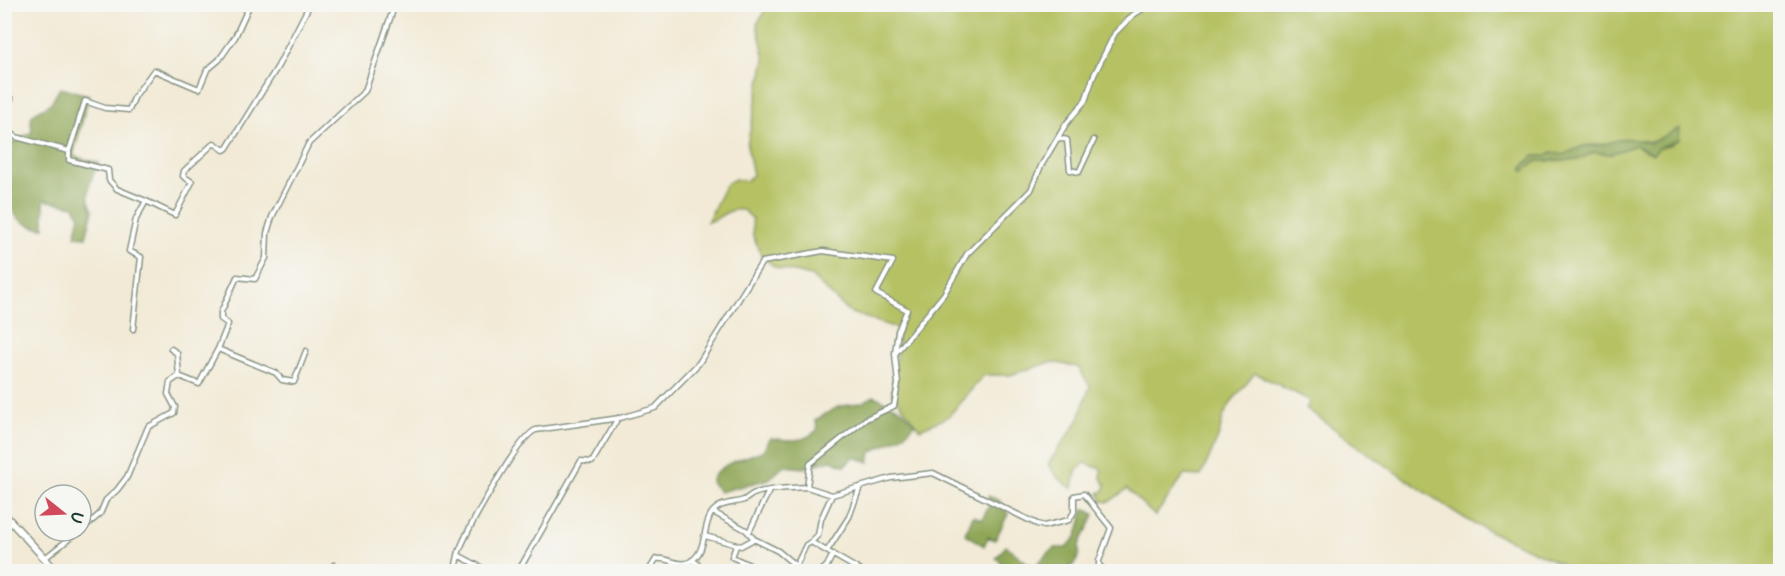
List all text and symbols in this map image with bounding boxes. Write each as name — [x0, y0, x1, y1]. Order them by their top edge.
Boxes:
north arrow — [33, 483, 93, 543]
text: U — [65, 509, 87, 526]

